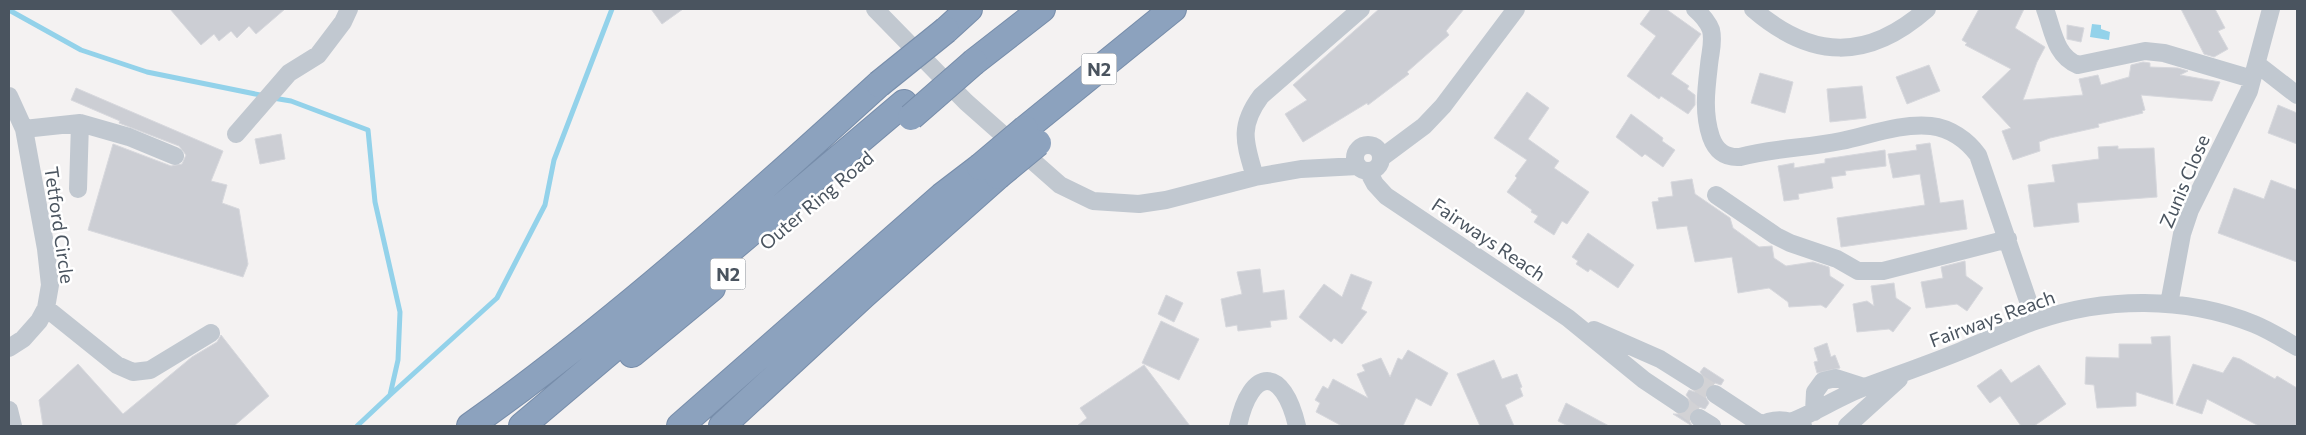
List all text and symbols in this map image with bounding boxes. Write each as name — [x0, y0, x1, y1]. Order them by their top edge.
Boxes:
road number: N2 — [1082, 54, 1116, 85]
street label: Zunis Close — [2154, 131, 2214, 231]
street label: Outer Ring Road — [754, 146, 878, 254]
street label: Tetford Circle — [40, 165, 80, 285]
street label: Fairways Reach — [1428, 193, 1550, 285]
road number: N2 — [710, 258, 746, 290]
street label: Fairways Reach — [1926, 285, 2058, 351]

